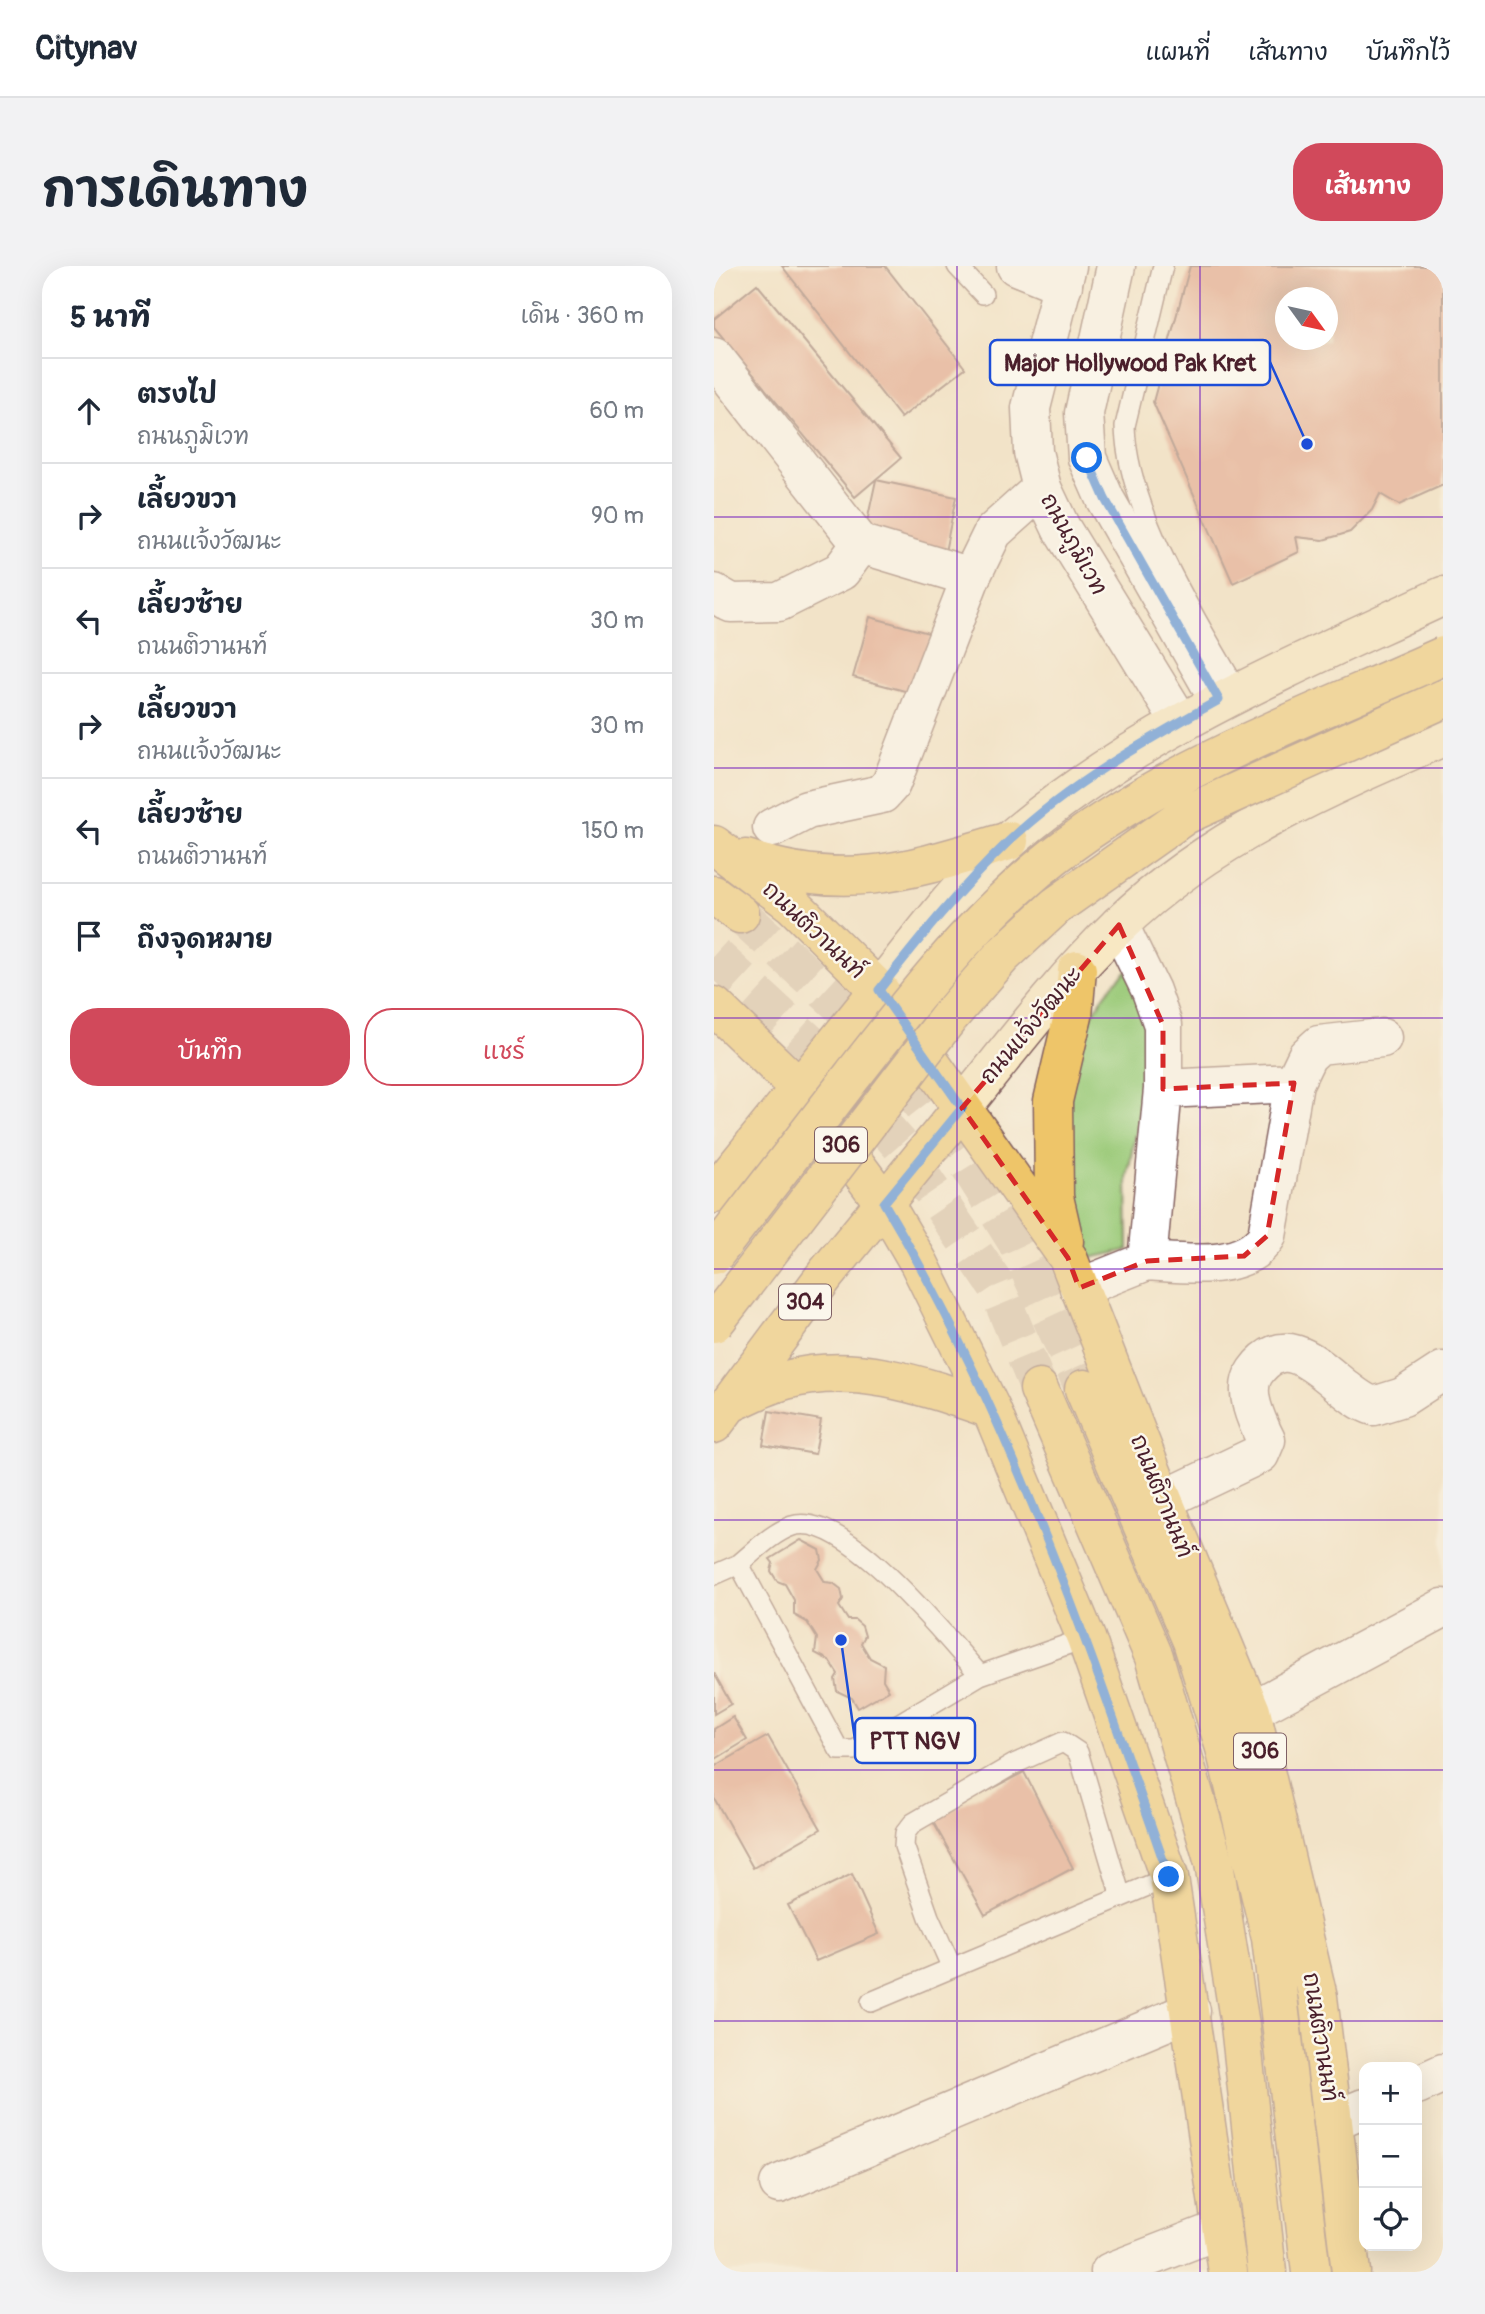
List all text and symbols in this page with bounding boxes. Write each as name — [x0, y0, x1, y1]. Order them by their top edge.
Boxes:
text: Citynav — [35, 28, 138, 69]
text: แผนที่ — [1145, 38, 1210, 67]
text: เส้นทาง — [1248, 38, 1328, 67]
text: บันทึกไว้ — [1366, 38, 1450, 67]
button: เส้นทาง — [1293, 143, 1443, 221]
text: การเดินทาง — [42, 160, 308, 221]
north arrow — [1275, 287, 1338, 350]
text: 5 นาที — [70, 299, 151, 336]
text: เดิน · 360 m — [521, 301, 644, 330]
callout: Major Hollywood Pak Kret — [990, 340, 1270, 385]
text: Major Hollywood Pak Kret — [1004, 349, 1257, 378]
text: ตรงไป — [137, 379, 217, 411]
icon: ahead — [70, 392, 108, 430]
text: 60 m — [589, 396, 644, 425]
text: ถนนภูมิเวท — [137, 422, 249, 451]
route start — [1071, 442, 1102, 473]
text: เลี้ยวขวา — [137, 484, 237, 516]
street label: ถนนภูมิเวท — [1031, 488, 1114, 602]
icon: right — [70, 497, 108, 535]
text: 90 m — [591, 501, 644, 530]
text: ถนนแจ้งวัฒนะ — [137, 527, 282, 556]
text: เลี้ยวซ้าย — [137, 589, 243, 621]
icon: left — [70, 602, 108, 640]
text: 30 m — [590, 606, 644, 635]
text: ถนนติวานนท์ — [137, 632, 268, 661]
text: เลี้ยวขวา — [137, 694, 237, 726]
icon: right — [70, 707, 108, 745]
text: 30 m — [590, 711, 644, 740]
text: ถนนแจ้งวัฒนะ — [137, 737, 282, 766]
text: เลี้ยวซ้าย — [137, 799, 243, 831]
icon: left — [70, 812, 108, 850]
text: 150 m — [581, 816, 644, 845]
text: ถนนติวานนท์ — [137, 842, 268, 871]
street label: ถนนติวานนท์ — [756, 873, 873, 985]
icon: arrive — [70, 917, 108, 955]
text: ถึงจุดหมาย — [137, 924, 273, 956]
street label: ถนนแจ้งวัฒนะ — [973, 960, 1089, 1090]
button: บันทึก — [70, 1008, 350, 1086]
button: แชร์ — [364, 1008, 644, 1086]
road number: 306 — [815, 1128, 867, 1162]
road number: 304 — [779, 1284, 831, 1320]
street label: ถนนติวานนท์ — [1124, 1429, 1202, 1562]
callout: PTT NGV — [855, 1718, 975, 1763]
text: PTT NGV — [869, 1727, 961, 1756]
road number: 306 — [1234, 1734, 1286, 1768]
route end — [1153, 1861, 1184, 1892]
street label: ถนนติวานนท์ — [1296, 1970, 1348, 2104]
map controls — [1359, 2062, 1422, 2251]
button: + — [1359, 2062, 1422, 2125]
button: − — [1359, 2125, 1422, 2188]
button: locate — [1359, 2188, 1422, 2251]

